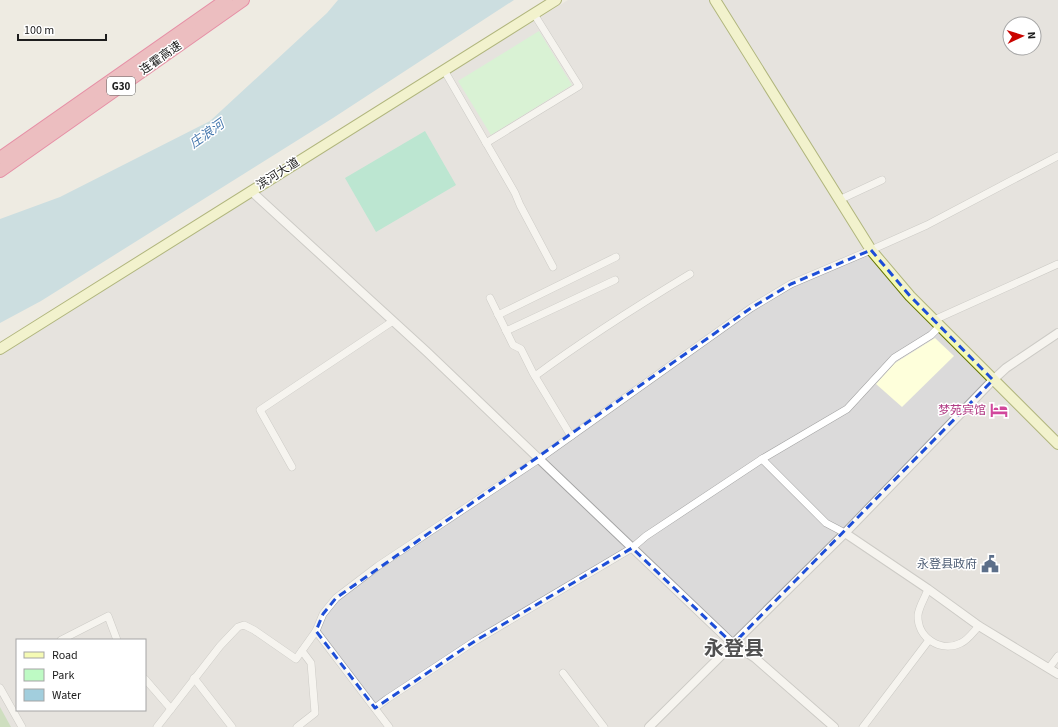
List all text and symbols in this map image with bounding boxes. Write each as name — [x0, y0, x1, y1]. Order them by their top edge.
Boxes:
scale bar — [18, 16, 106, 42]
north arrow — [1002, 16, 1042, 56]
text: 100 m — [24, 22, 54, 39]
text: N — [1024, 31, 1039, 40]
street label: 连霍高速 — [136, 37, 186, 79]
road number: G30 — [107, 77, 135, 95]
water label: 庄浪河 — [186, 114, 231, 153]
street label: 滨河大道 — [253, 154, 303, 194]
hotel icon: 梦苑宾馆 — [989, 400, 1009, 420]
place label: 梦苑宾馆 — [938, 402, 986, 419]
public building icon: 永登县政府 — [980, 554, 1000, 574]
place label: 永登县政府 — [917, 556, 977, 573]
district label: 永登县 — [704, 635, 764, 663]
legend — [16, 639, 146, 711]
text: Road — [52, 647, 78, 664]
text: Park — [52, 667, 74, 684]
text: Water — [52, 687, 82, 704]

